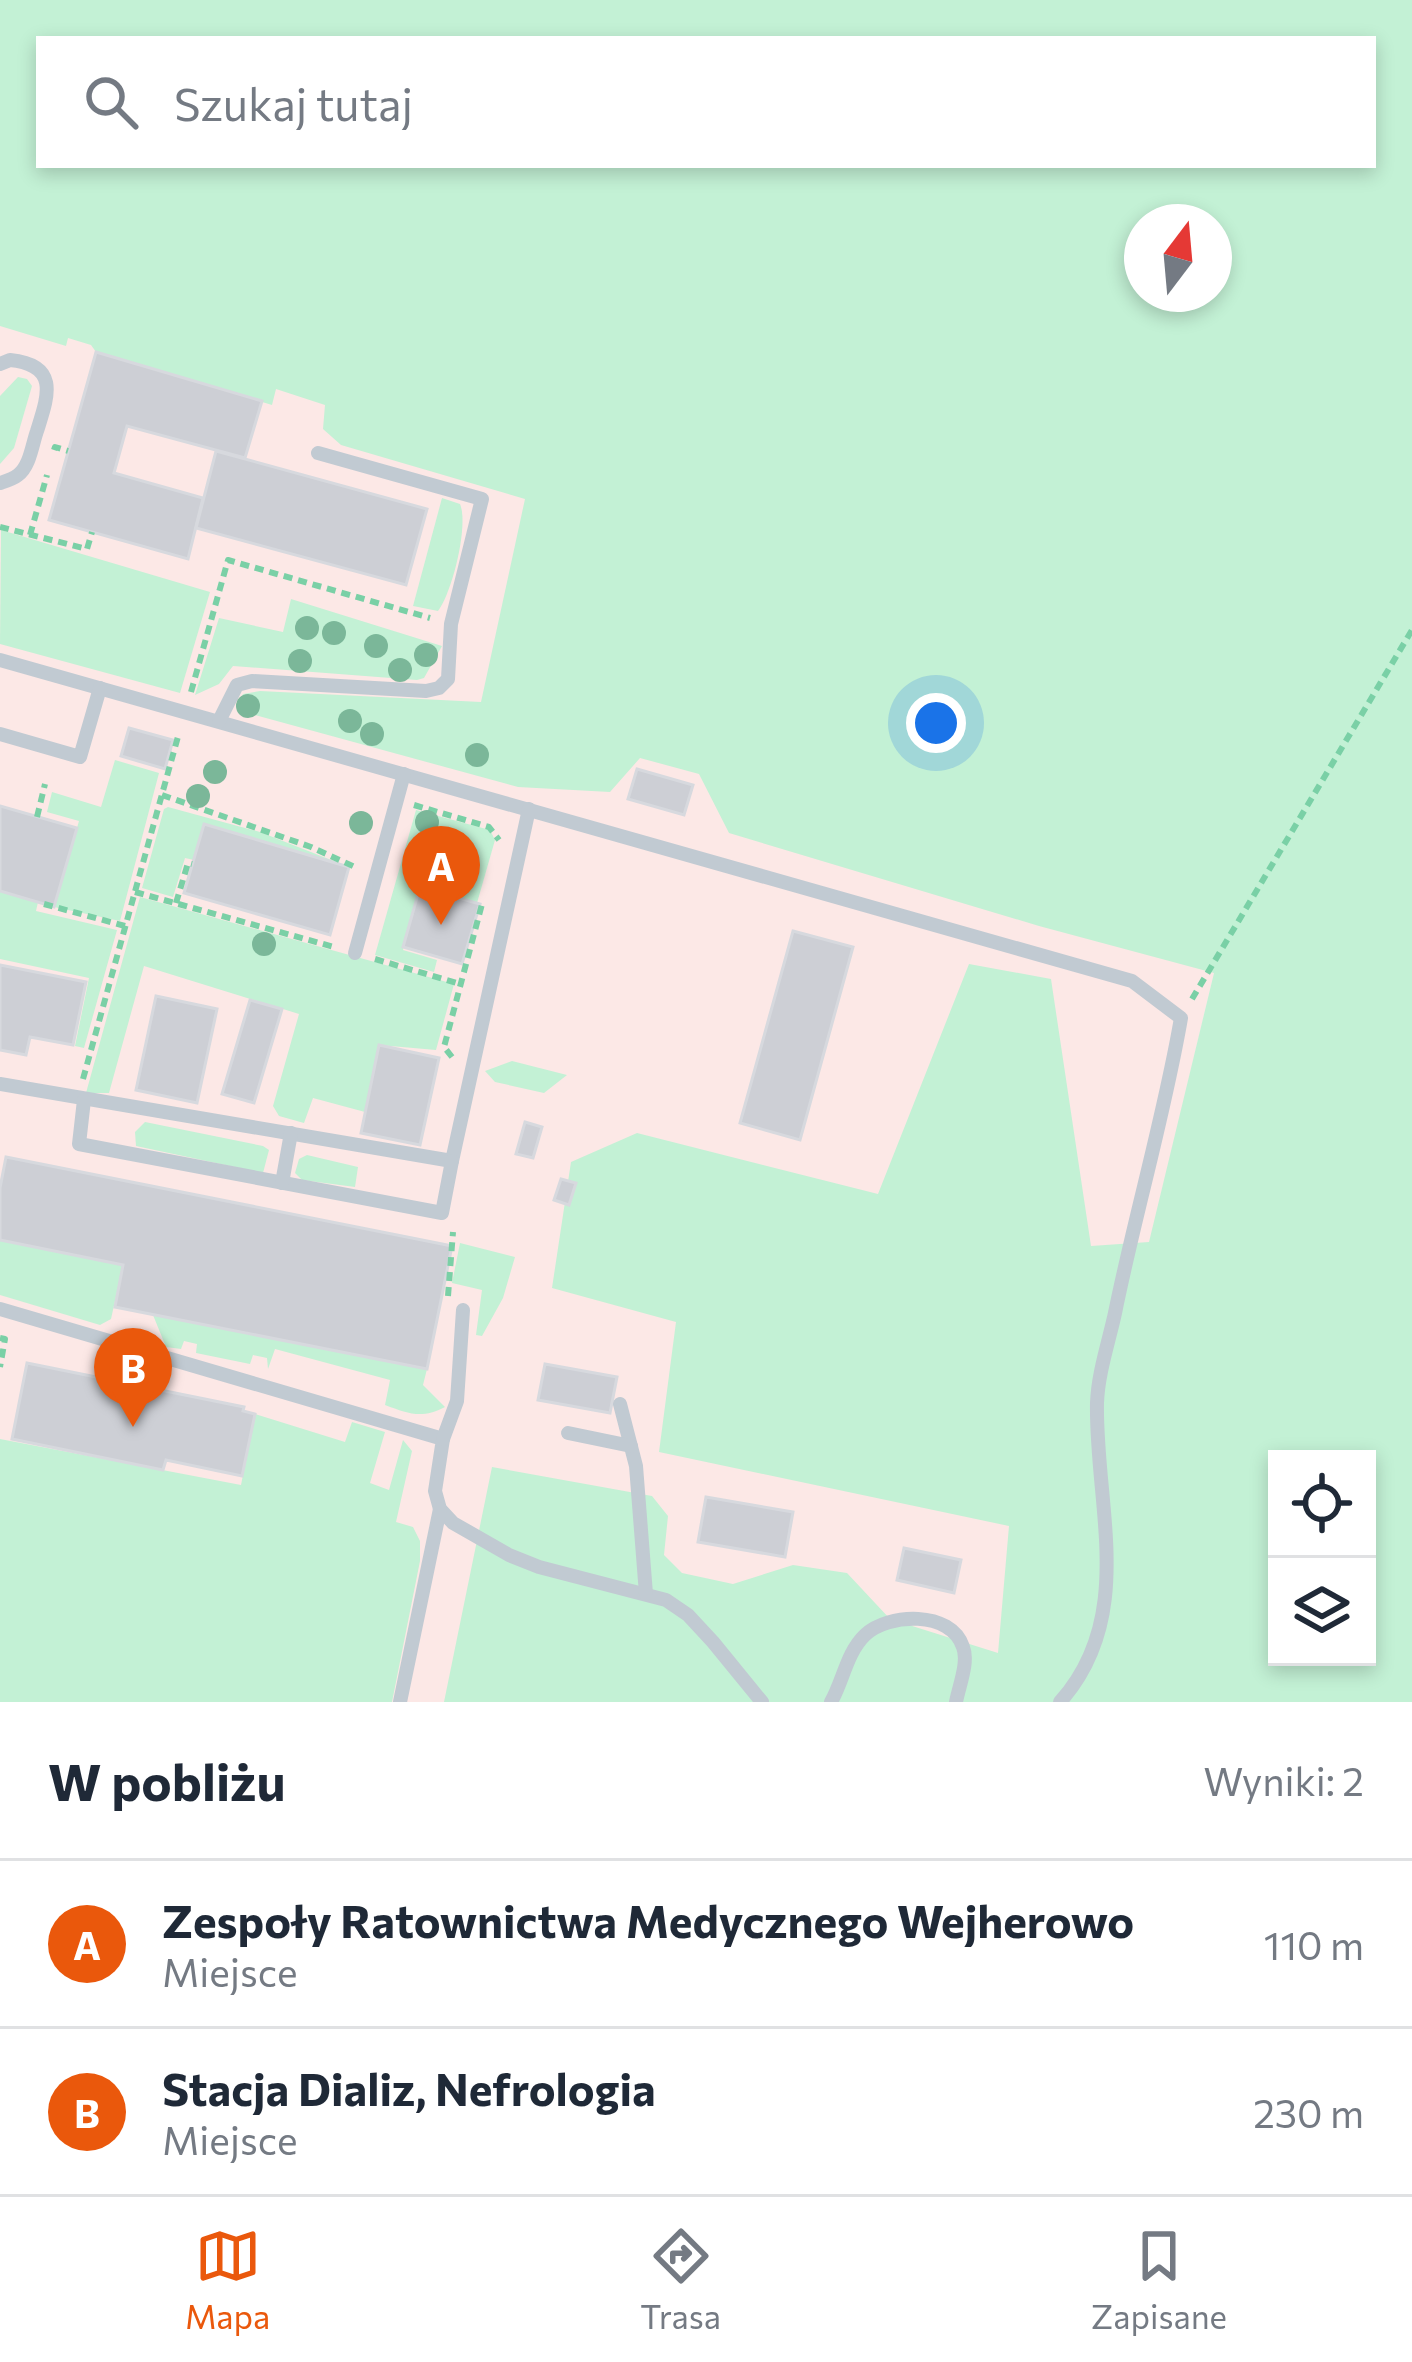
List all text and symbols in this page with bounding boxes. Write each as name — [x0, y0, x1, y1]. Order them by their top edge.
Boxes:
search box — [36, 36, 1376, 168]
icon: search — [78, 69, 144, 135]
text: Szukaj tutaj — [174, 75, 413, 130]
north arrow — [1124, 204, 1232, 312]
your location — [906, 693, 966, 753]
pin: A — [402, 826, 480, 925]
pin: B — [94, 1328, 172, 1427]
map controls — [1268, 1450, 1376, 1666]
button: locate — [1268, 1450, 1376, 1558]
button: layers — [1268, 1558, 1376, 1666]
text: W pobliżu — [48, 1749, 285, 1812]
text: Wyniki: 2 — [1203, 1756, 1364, 1804]
text: Zespoły Ratownictwa Medycznego Wejherowo — [162, 1892, 1134, 1947]
text: A — [73, 1920, 101, 1968]
text: 110 m — [1264, 1920, 1364, 1968]
text: Miejsce — [162, 1947, 298, 1995]
text: Stacja Dializ, Nefrologia — [162, 2060, 656, 2115]
text: B — [74, 2088, 100, 2136]
text: 230 m — [1253, 2088, 1364, 2136]
text: Miejsce — [162, 2115, 298, 2163]
tab: Mapa — [185, 2223, 270, 2336]
tab: Trasa — [640, 2223, 721, 2336]
tab: Zapisane — [1091, 2223, 1227, 2336]

